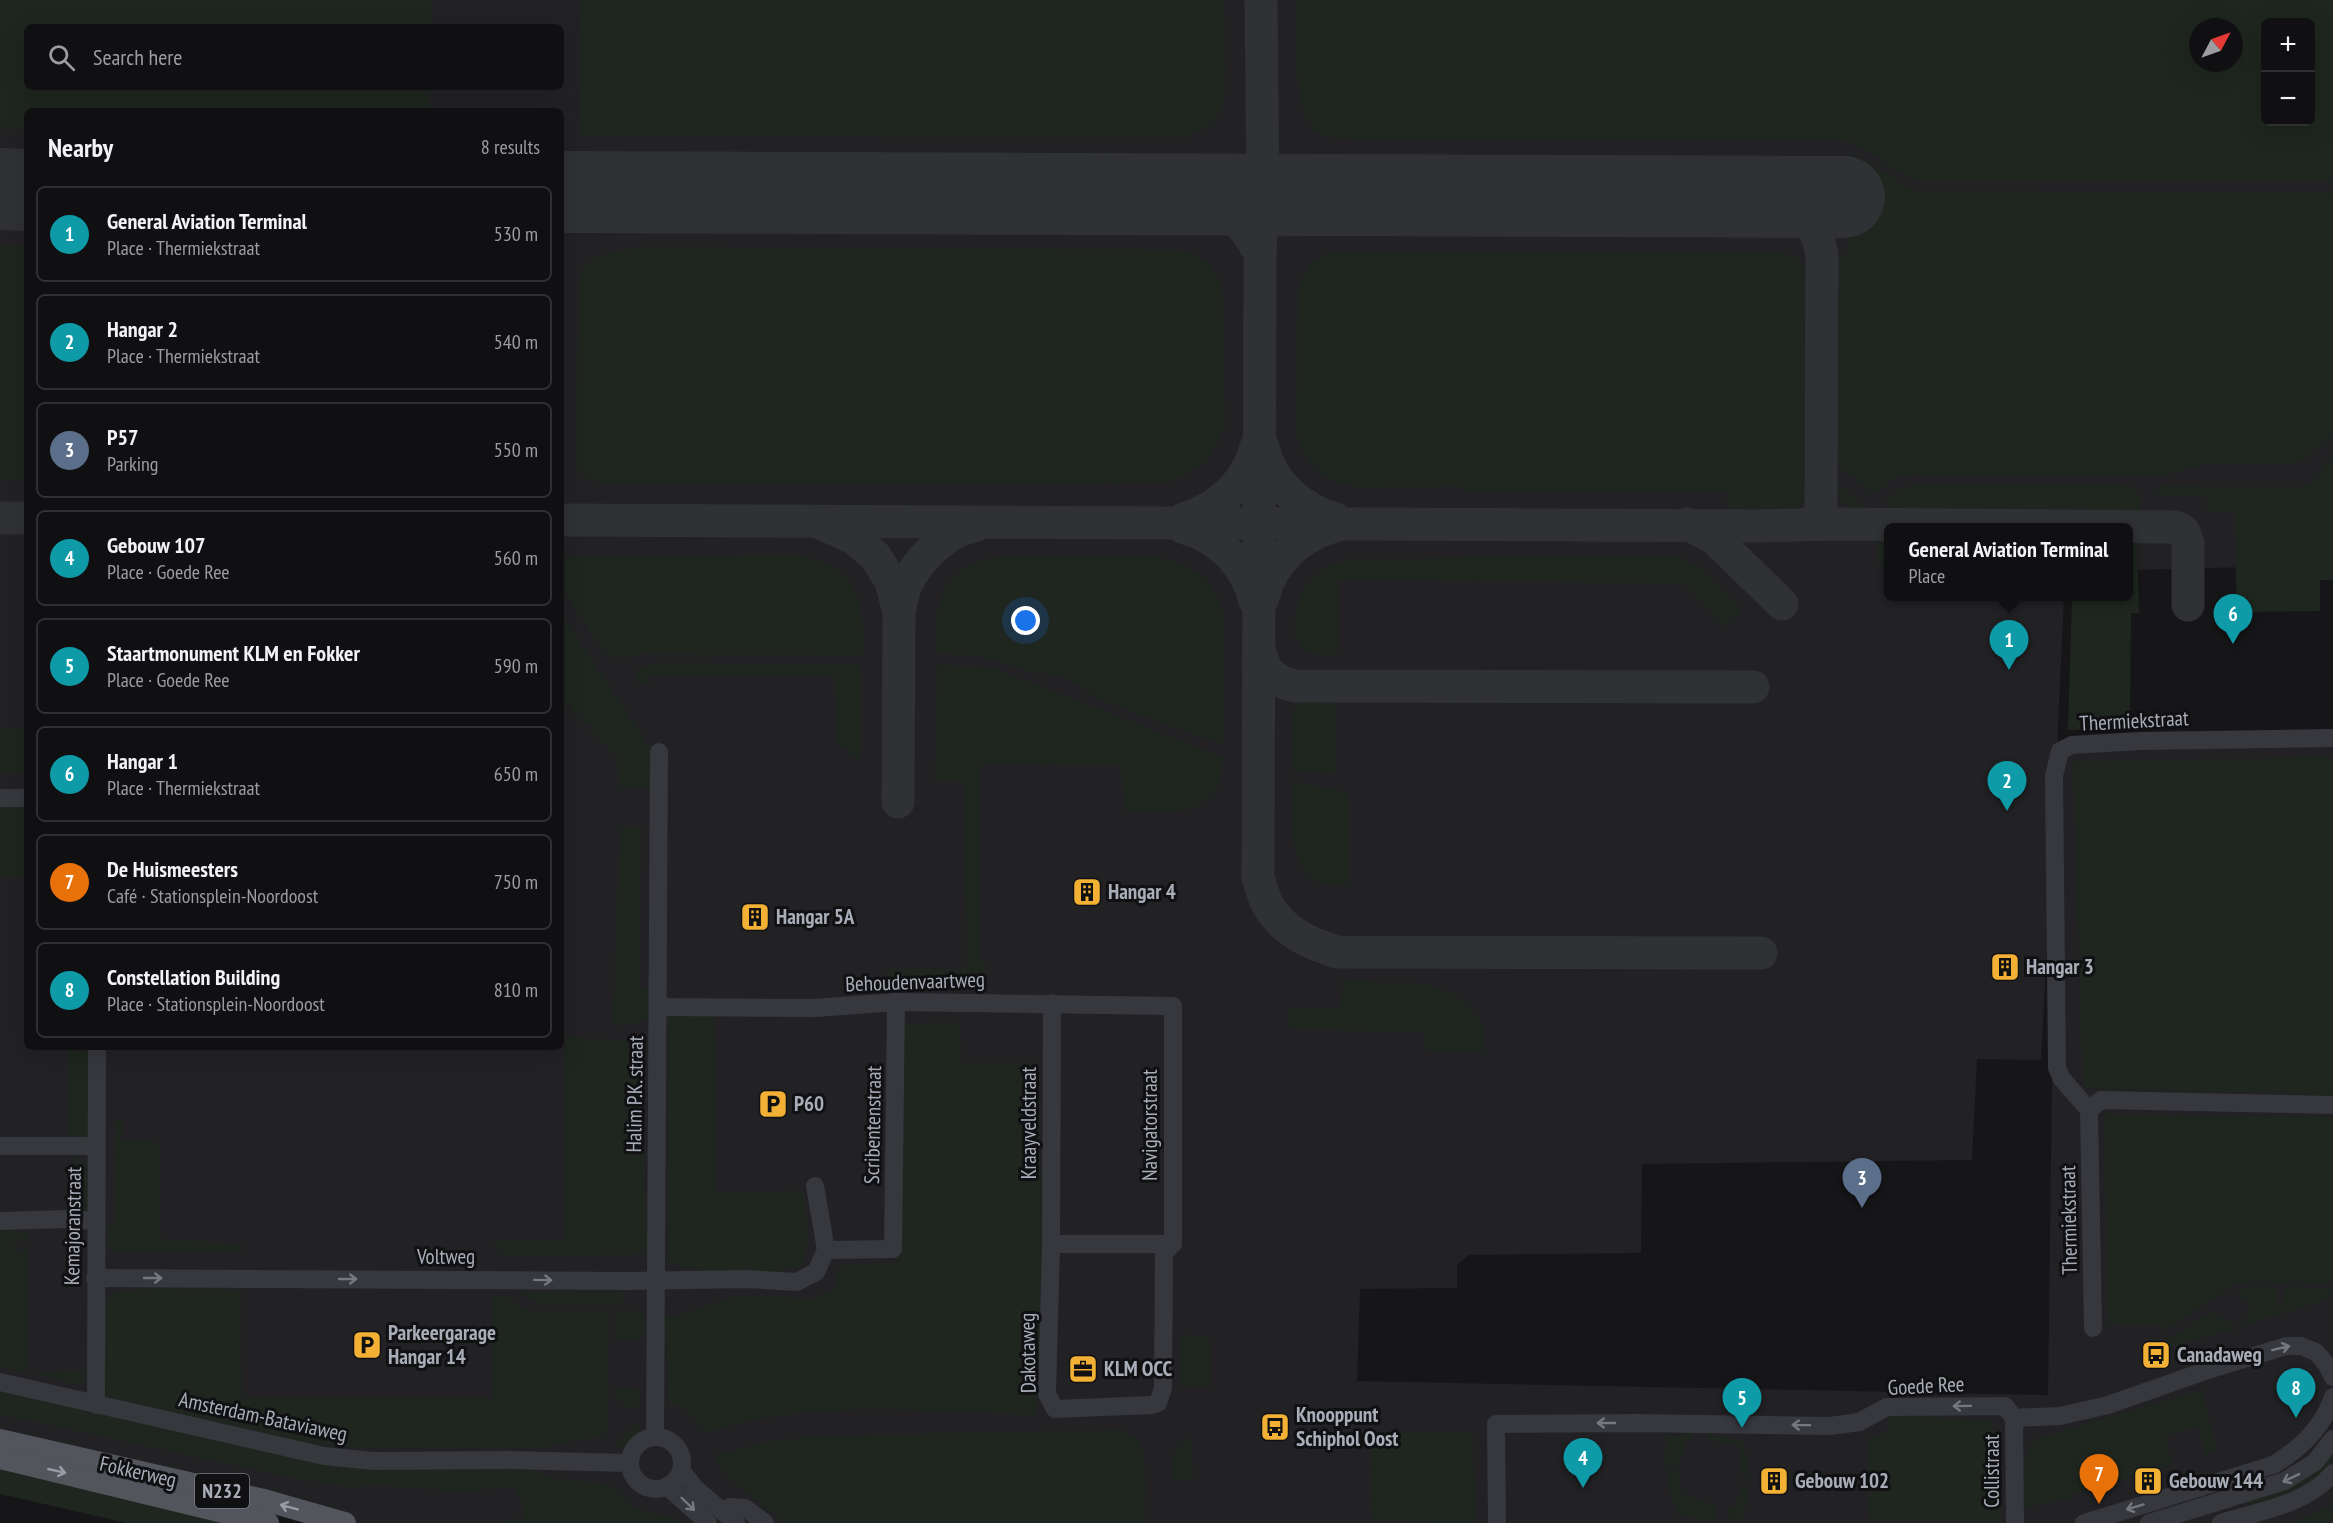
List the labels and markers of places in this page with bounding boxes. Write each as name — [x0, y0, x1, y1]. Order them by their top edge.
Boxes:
pin: 6 — [2214, 594, 2252, 644]
pin: 1 — [1990, 620, 2028, 670]
pin: 2 — [1988, 762, 2026, 811]
building icon: Hangar 4 — [1071, 876, 1103, 908]
place label: Hangar 4 — [1108, 878, 1176, 905]
building icon: Hangar 5A — [739, 901, 771, 933]
place label: Hangar 5A — [776, 903, 855, 930]
building icon: Hangar 3 — [1989, 951, 2021, 983]
place label: Hangar 3 — [2026, 953, 2094, 980]
parking icon: P60 — [757, 1088, 789, 1120]
place label: P60 — [794, 1090, 824, 1117]
pin: 3 — [1842, 1158, 1882, 1208]
place label: Parkeergarage Hangar 14 — [388, 1319, 496, 1370]
parking icon: Parkeergarage Hangar 14 — [351, 1329, 383, 1361]
bus stop icon: Canadaweg — [2140, 1339, 2172, 1371]
place label: Canadaweg — [2177, 1341, 2262, 1368]
office icon: KLM OCC — [1067, 1353, 1099, 1385]
place label: KLM OCC — [1104, 1355, 1172, 1382]
pin: 8 — [2276, 1368, 2316, 1418]
pin: 5 — [1722, 1378, 1762, 1428]
place label: Knooppunt Schiphol Oost — [1296, 1401, 1398, 1452]
bus stop icon: Knooppunt Schiphol Oost — [1259, 1411, 1291, 1443]
pin: 4 — [1564, 1438, 1602, 1488]
pin: 7 — [2080, 1454, 2118, 1504]
building icon: Gebouw 102 — [1758, 1465, 1790, 1497]
building icon: Gebouw 144 — [2132, 1465, 2164, 1497]
place label: Gebouw 102 — [1795, 1467, 1889, 1494]
place label: Gebouw 144 — [2169, 1467, 2263, 1494]

